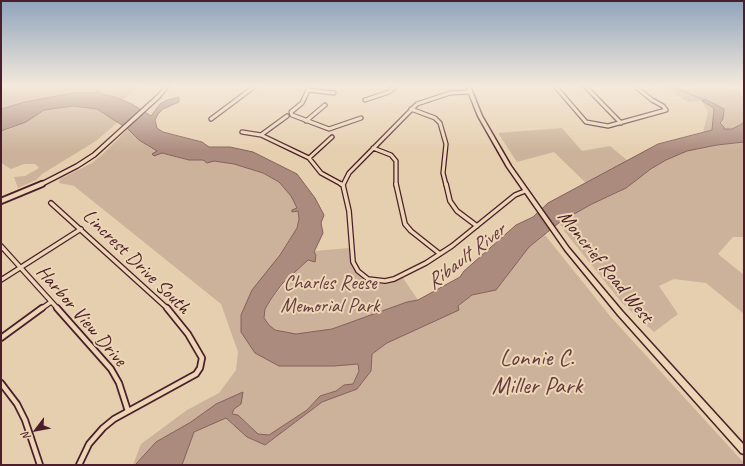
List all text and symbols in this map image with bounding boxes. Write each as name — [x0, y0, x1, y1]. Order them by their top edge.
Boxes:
street label: Lincrest Drive South — [77, 204, 195, 320]
street label: Moncrief Road West — [552, 206, 658, 328]
water label: Ribault River — [422, 218, 510, 296]
street label: Harbor View Drive — [31, 261, 131, 371]
park label: Charles Reese Memorial Park — [281, 272, 379, 319]
park label: Lonnie C. Miller Park — [492, 345, 582, 401]
north arrow — [16, 410, 56, 450]
text: N — [18, 430, 34, 443]

